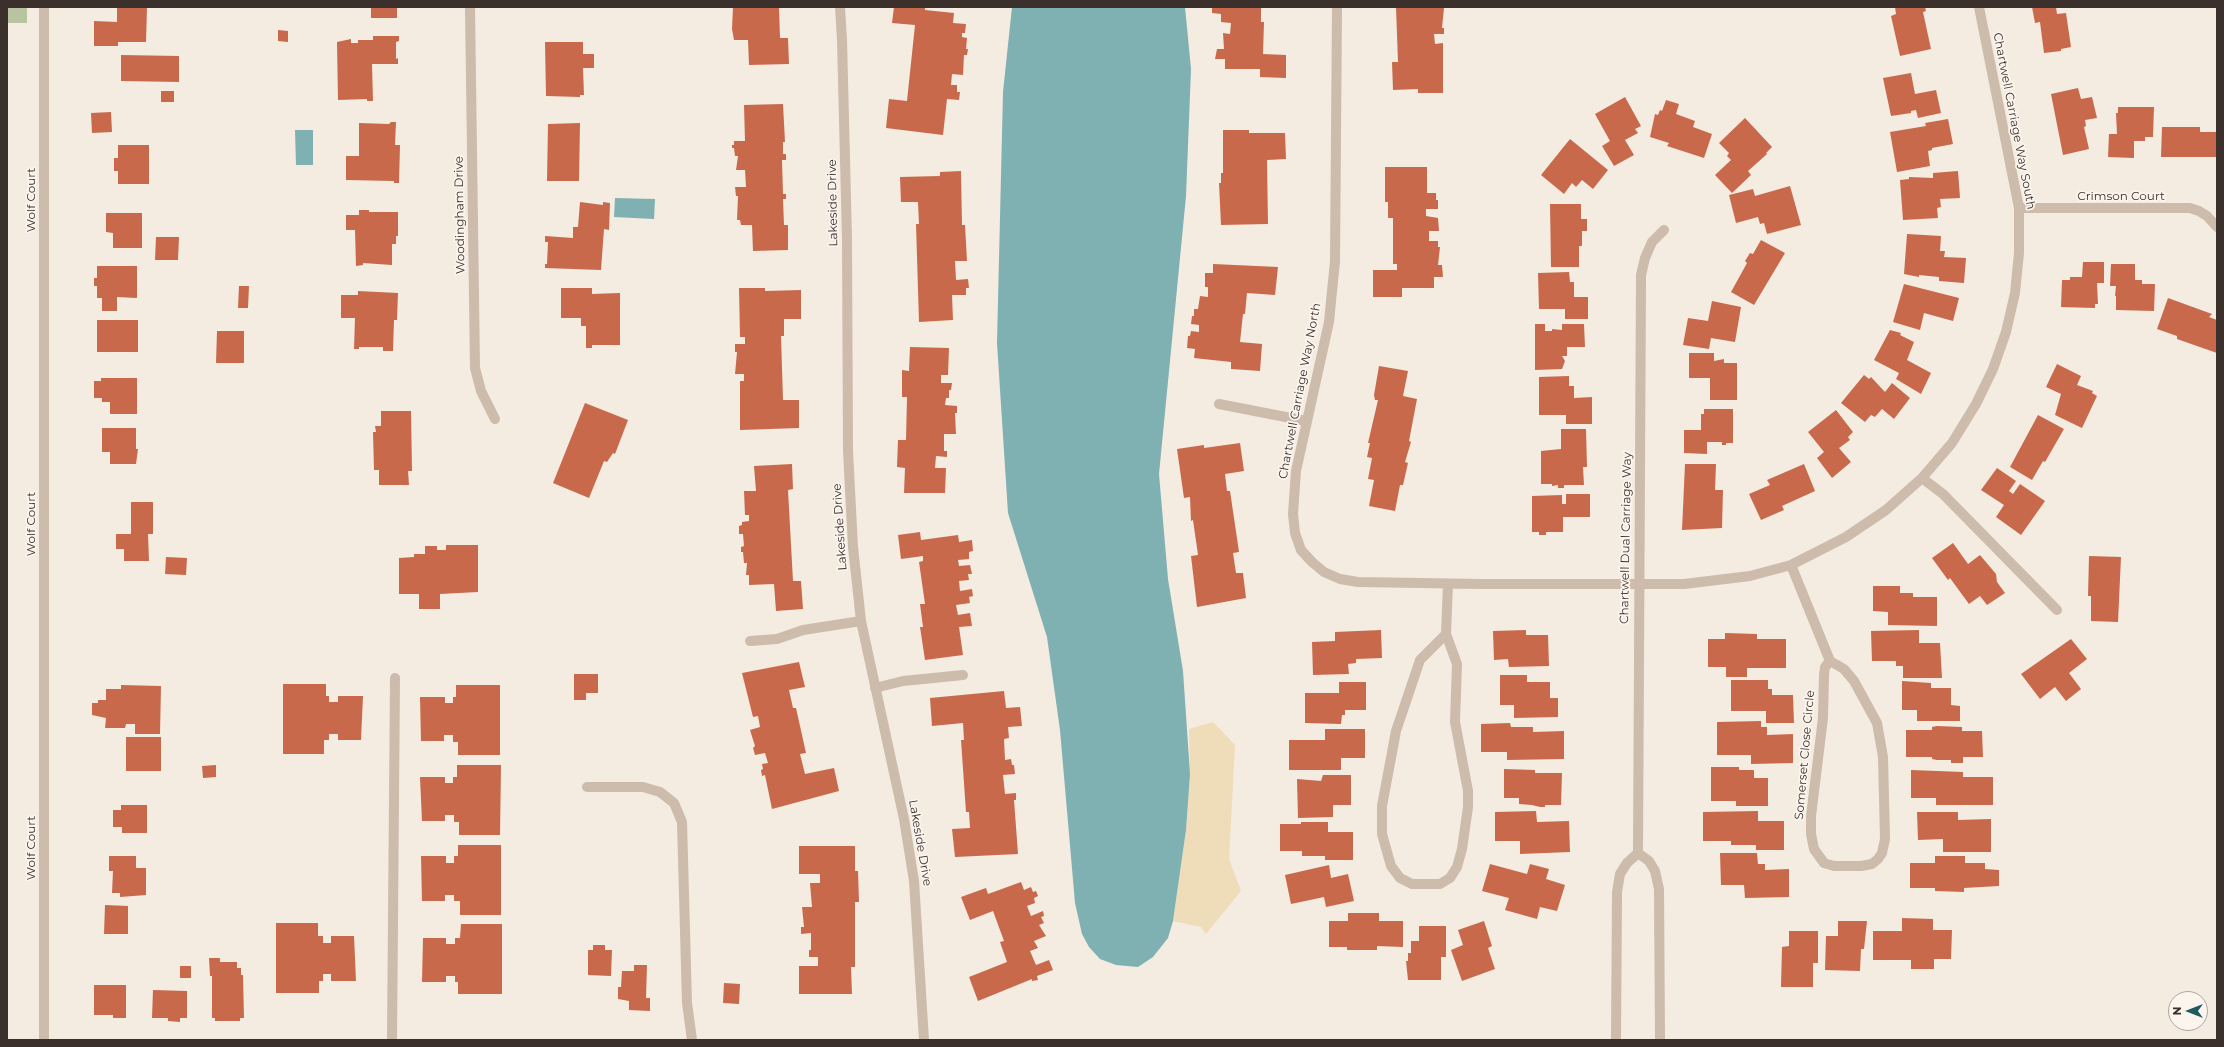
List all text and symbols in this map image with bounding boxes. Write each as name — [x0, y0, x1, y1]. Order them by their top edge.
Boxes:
street label: Chartwell Carriage Way South — [1990, 31, 2038, 211]
street label: Woodingham Drive — [452, 156, 468, 274]
street label: Lakeside Drive — [825, 159, 841, 247]
street label: Wolf Court — [24, 168, 38, 232]
street label: Crimson Court — [2077, 189, 2165, 203]
street label: Chartwell Carriage Way North — [1276, 302, 1324, 480]
street label: Chartwell Dual Carriage Way — [1617, 452, 1635, 624]
street label: Lakeside Drive — [830, 483, 850, 571]
street label: Wolf Court — [24, 492, 38, 556]
street label: Somerset Close Circle — [1792, 690, 1818, 820]
street label: Lakeside Drive — [905, 799, 935, 887]
street label: Wolf Court — [24, 816, 38, 880]
north arrow — [2168, 991, 2208, 1031]
text: N — [2170, 1007, 2184, 1015]

